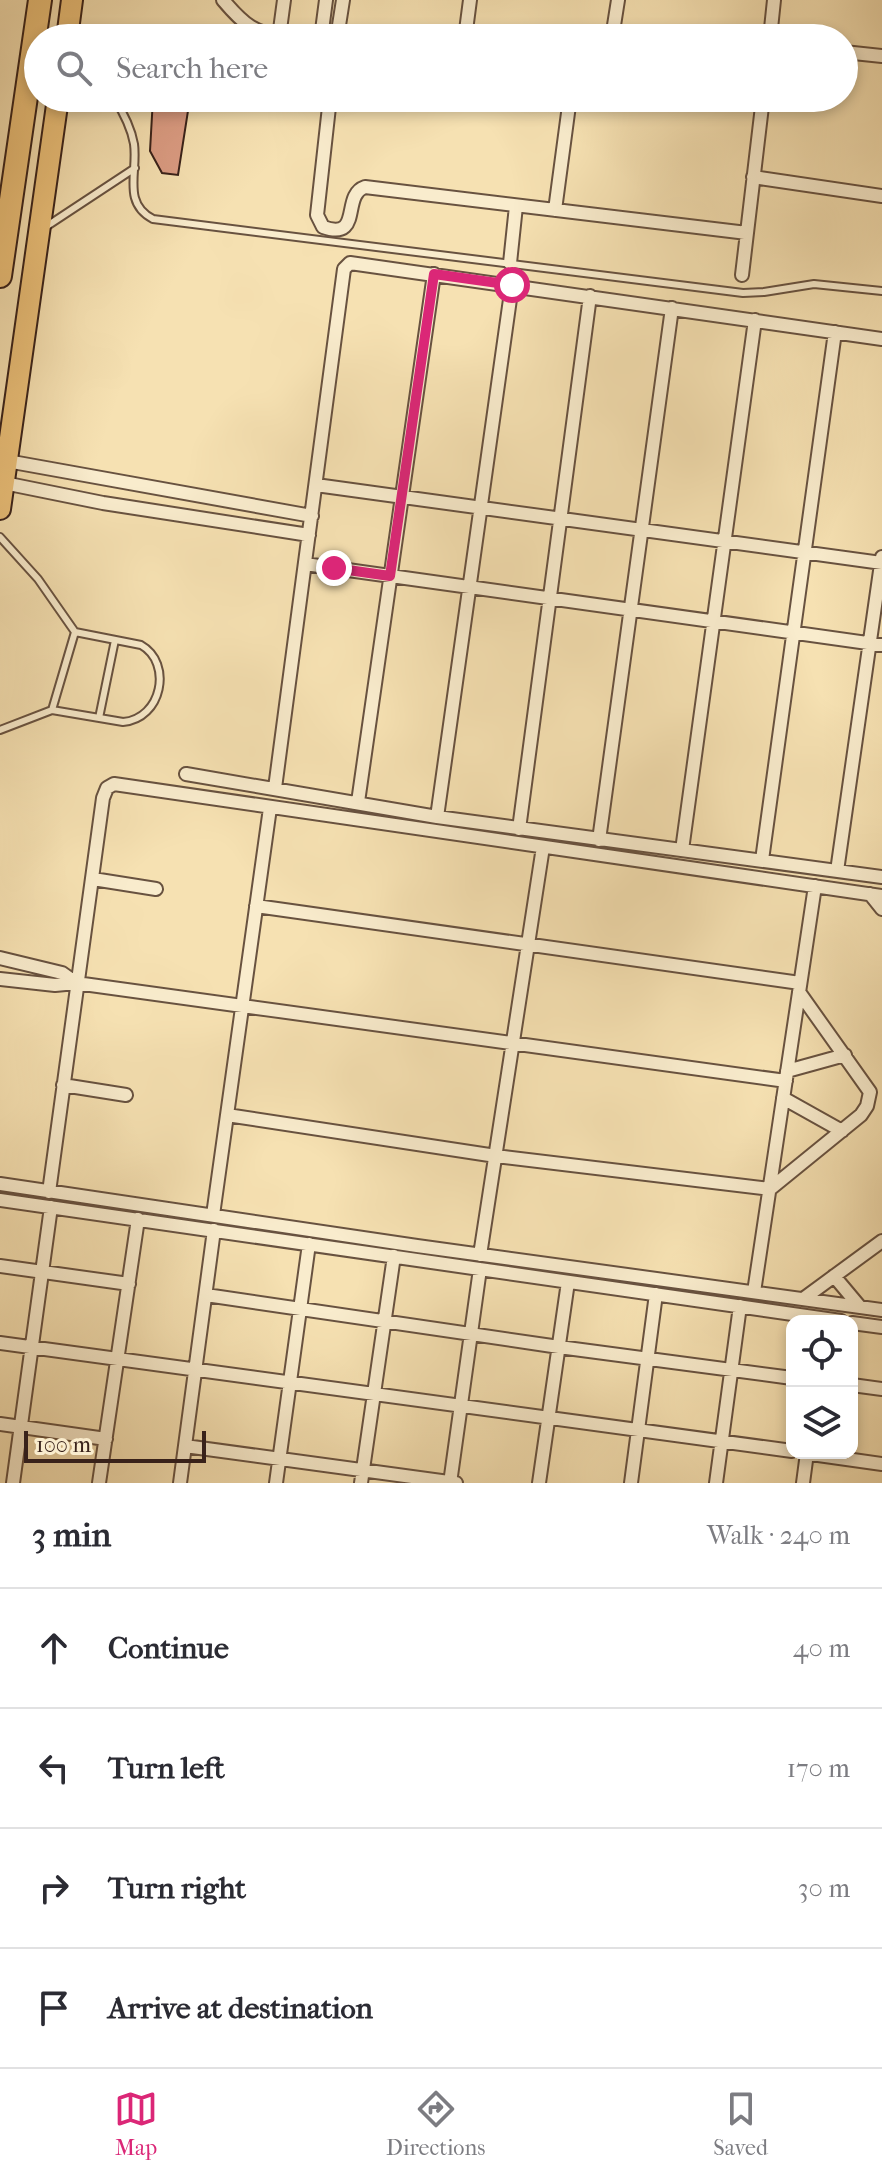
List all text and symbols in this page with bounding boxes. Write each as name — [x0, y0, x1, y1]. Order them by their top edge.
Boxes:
search box — [24, 24, 858, 112]
icon: search — [52, 46, 96, 90]
text: Search here — [116, 51, 268, 86]
route start — [494, 267, 530, 303]
route end — [316, 550, 352, 586]
map controls — [786, 1315, 858, 1459]
button: locate — [786, 1315, 858, 1387]
button: layers — [786, 1387, 858, 1459]
scale bar — [24, 1427, 206, 1463]
text: 100 m — [36, 1432, 91, 1458]
text: 3 min — [32, 1515, 111, 1555]
text: Walk · 240 m — [707, 1520, 850, 1551]
icon: ahead — [32, 1626, 76, 1670]
text: Continue — [108, 1631, 229, 1666]
text: 40 m — [793, 1633, 850, 1664]
icon: left — [32, 1746, 76, 1790]
text: Turn left — [108, 1751, 225, 1786]
text: 170 m — [787, 1753, 850, 1784]
icon: right — [32, 1866, 76, 1910]
text: Turn right — [108, 1871, 246, 1906]
text: 30 m — [798, 1873, 850, 1904]
icon: arrive — [32, 1986, 76, 2030]
text: Arrive at destination — [108, 1991, 373, 2026]
tab: Map — [114, 2087, 158, 2161]
tab: Directions — [386, 2087, 485, 2161]
tab: Saved — [713, 2087, 768, 2161]

